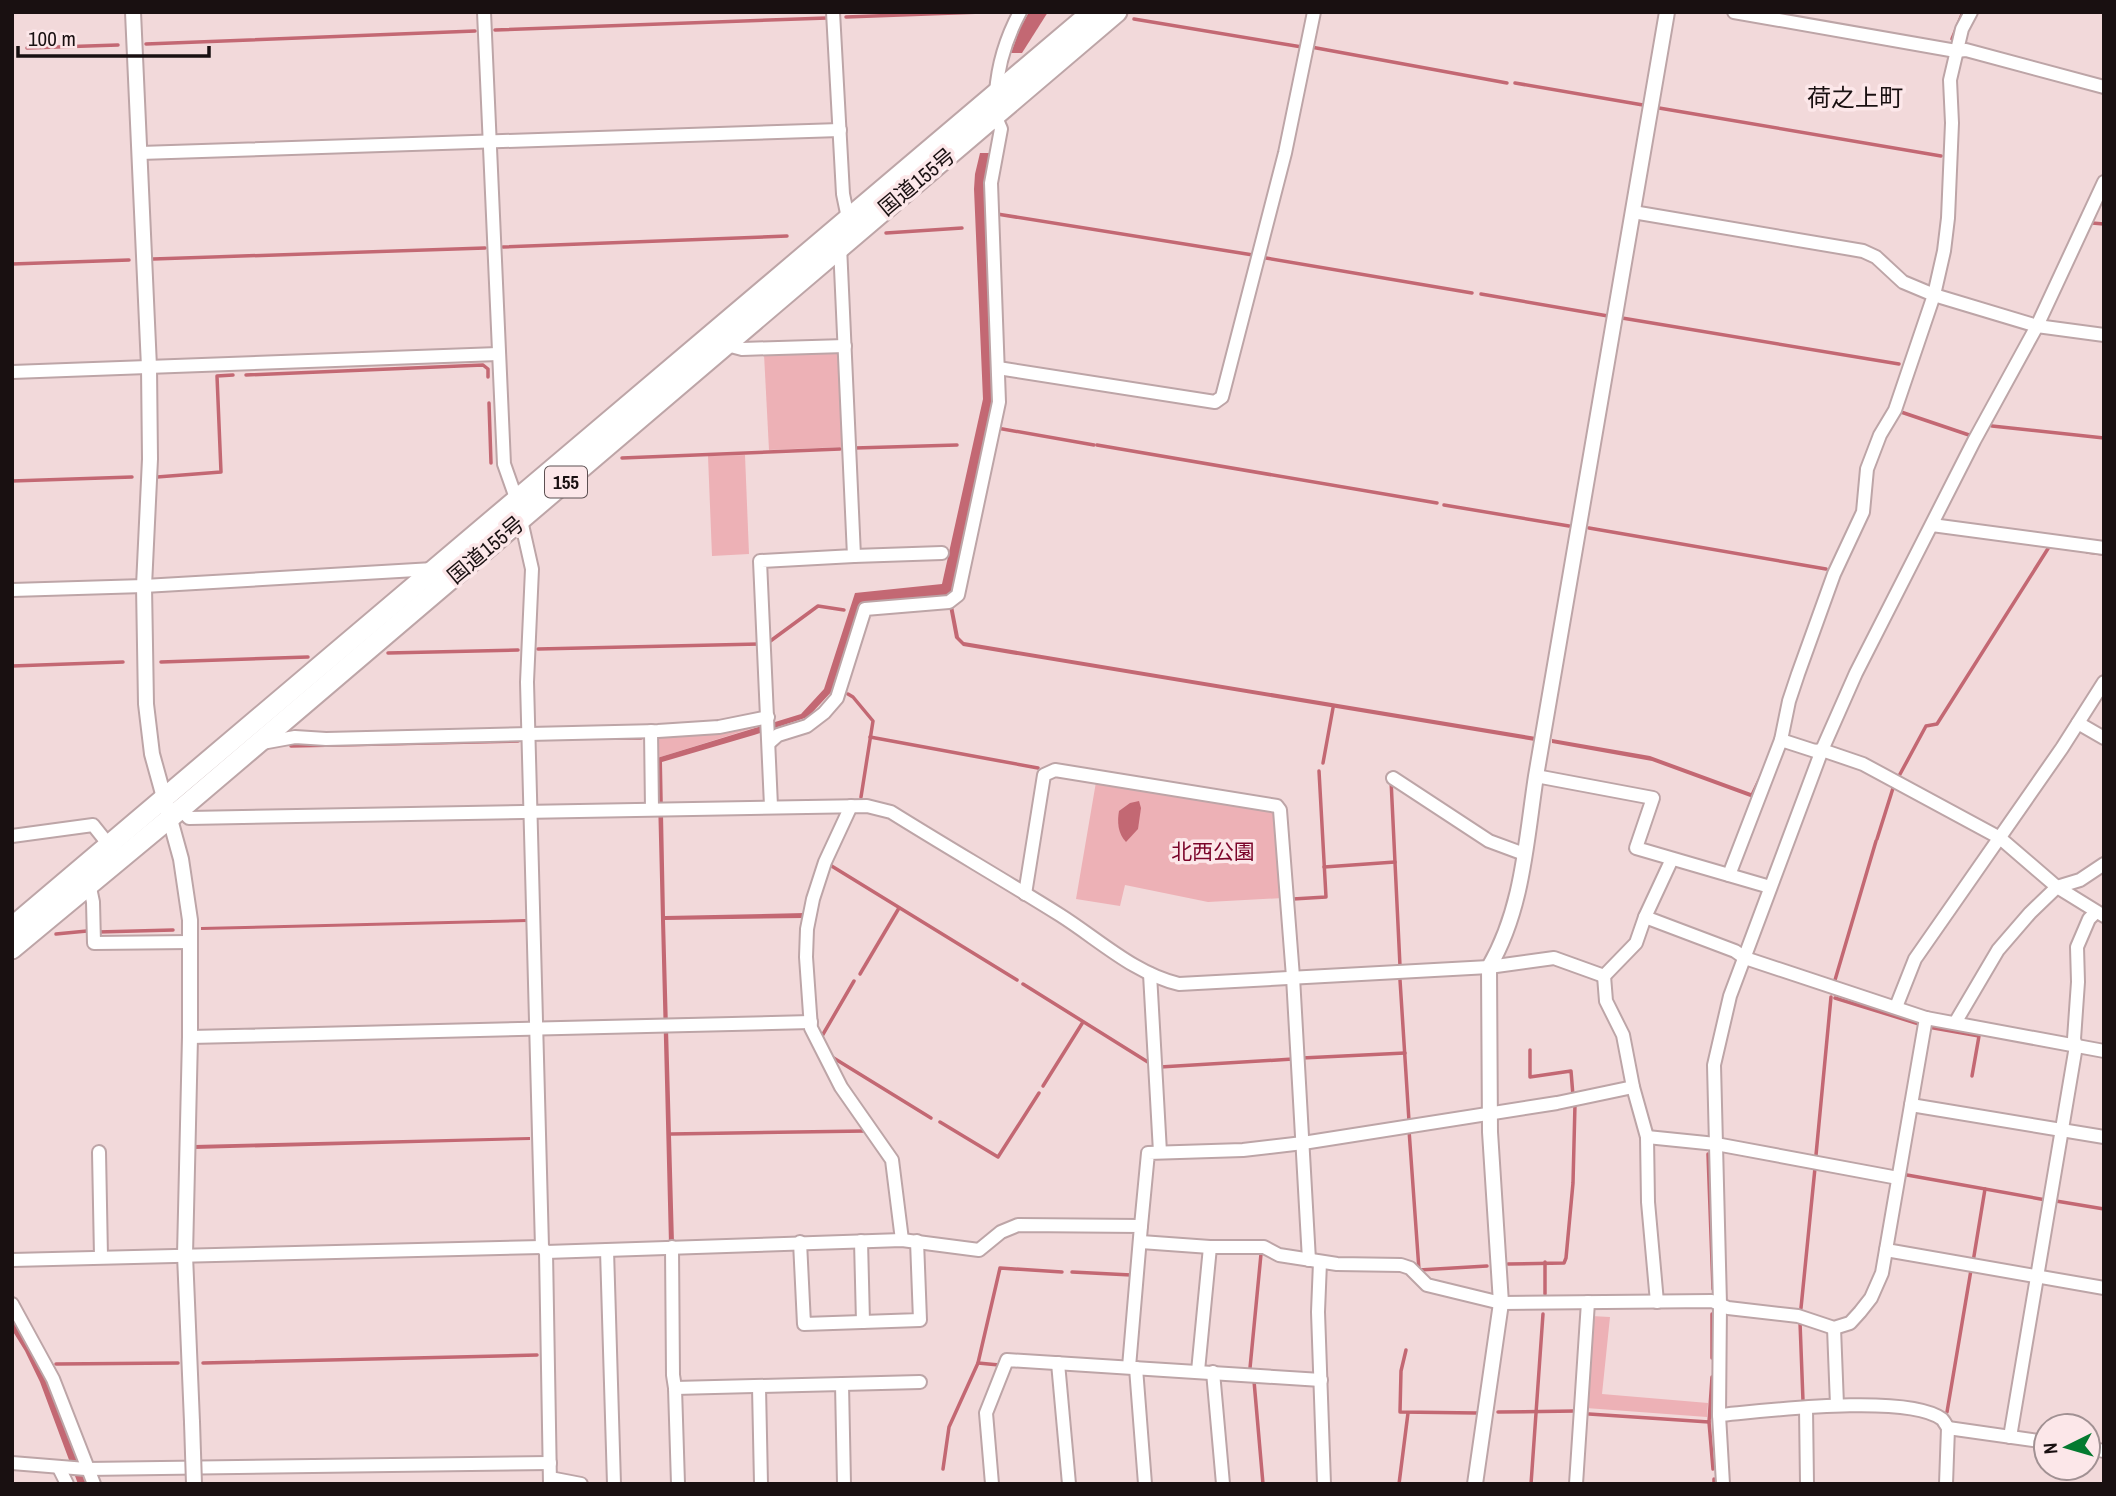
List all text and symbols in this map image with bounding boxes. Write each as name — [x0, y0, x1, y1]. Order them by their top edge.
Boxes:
scale bar — [18, 14, 208, 58]
text: 100 m — [28, 24, 76, 53]
district label: 荷之上町 — [1807, 81, 1903, 113]
street label: 国道155号 — [872, 141, 961, 222]
road number: 155 — [545, 467, 587, 498]
street label: 国道155号 — [441, 509, 530, 590]
park label: 北西公園 — [1171, 837, 1255, 866]
north arrow — [2032, 1412, 2102, 1482]
text: N — [2037, 1442, 2064, 1455]

